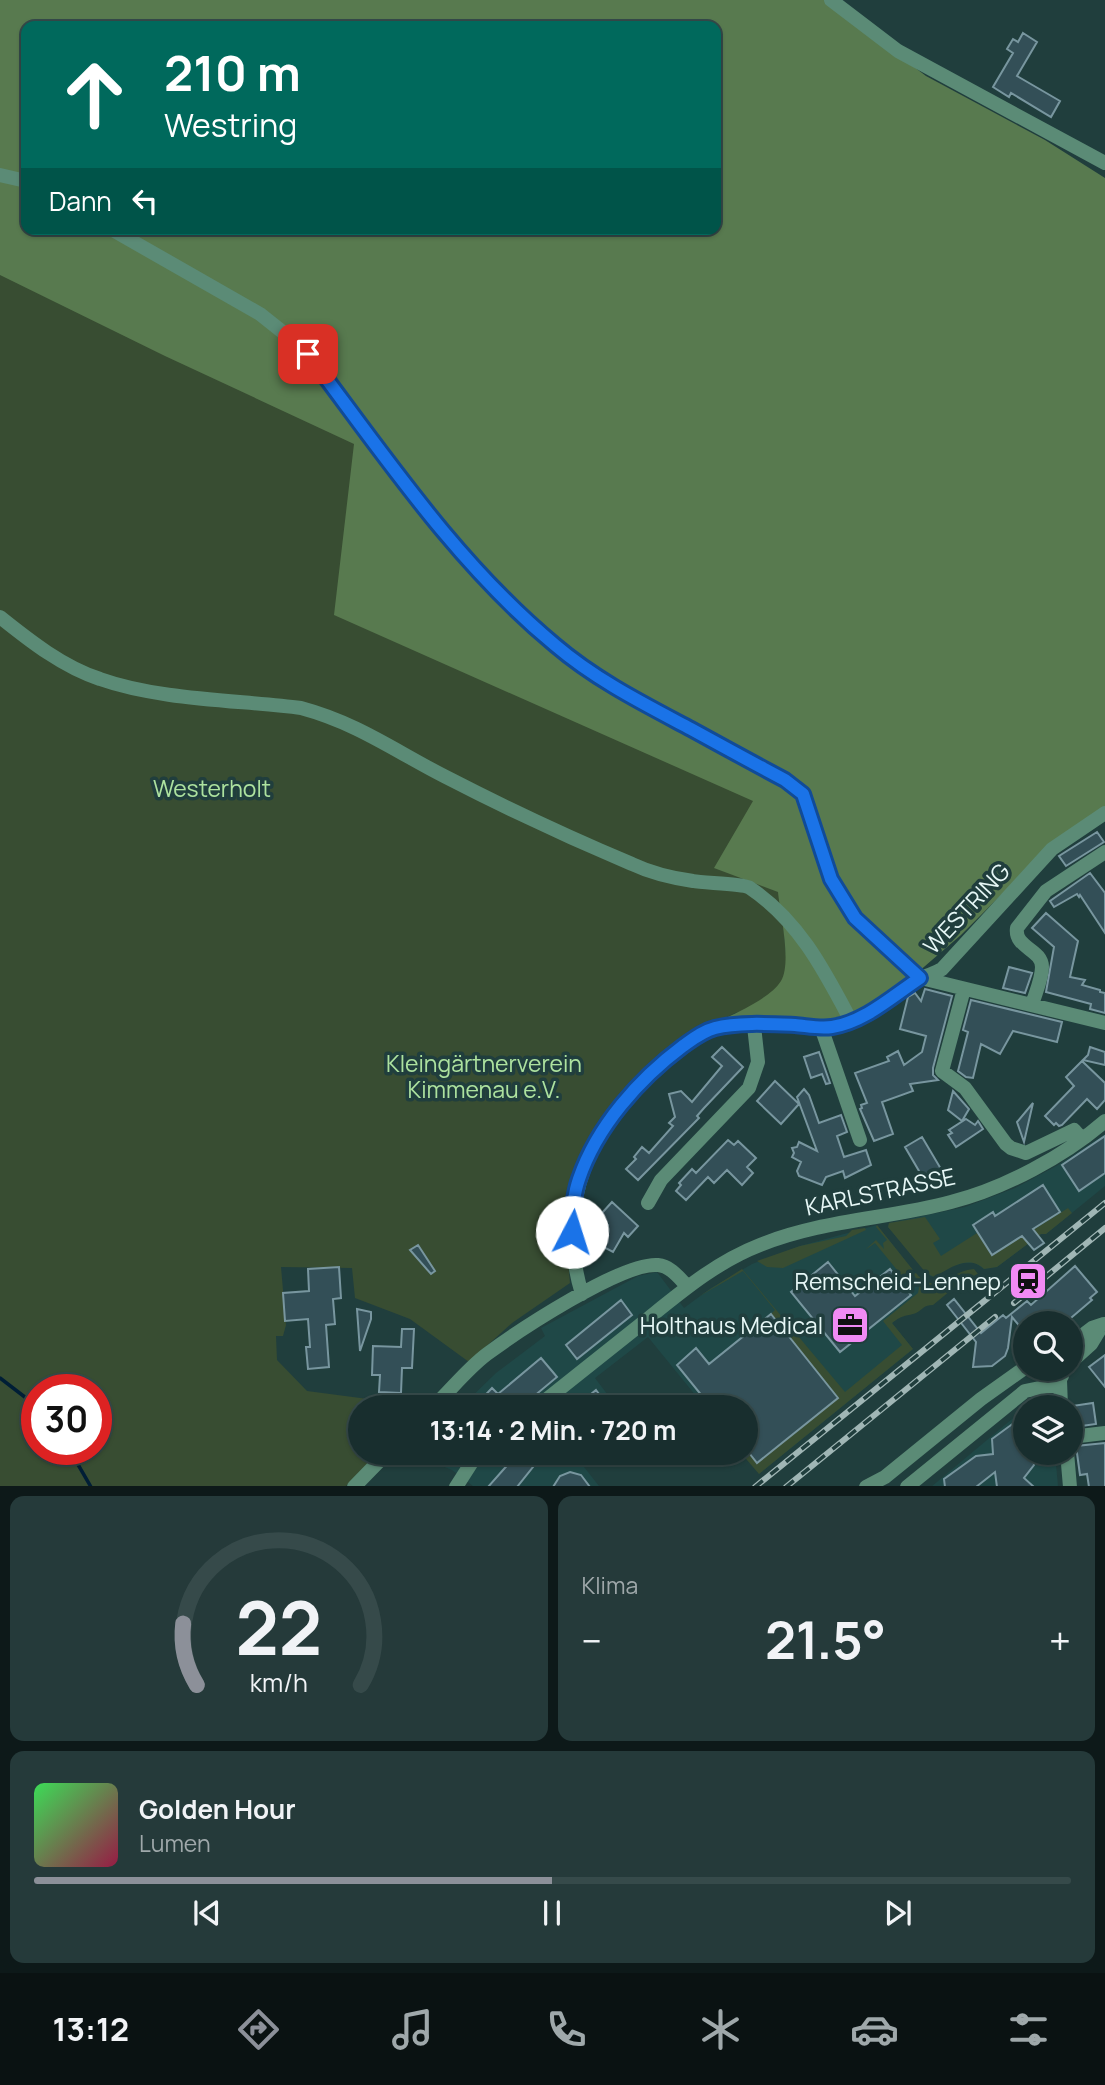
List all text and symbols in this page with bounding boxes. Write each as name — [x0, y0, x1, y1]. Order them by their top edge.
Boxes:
text: 210 m — [164, 39, 301, 106]
icon: ahead — [49, 49, 140, 140]
text: Westring — [164, 103, 297, 147]
icon: left — [126, 182, 164, 220]
text: Dann — [49, 183, 112, 219]
pin — [278, 324, 338, 384]
icon: arrive — [289, 335, 327, 373]
park label: Westerholt — [153, 772, 271, 804]
street label: WESTRING — [916, 855, 1016, 961]
park label: Kleingärtnerverein Kimmenau e.V. — [386, 1047, 582, 1105]
street label: KARLSTRASSE — [802, 1159, 958, 1223]
position arrow — [535, 1195, 609, 1269]
station icon: Remscheid-Lennep — [1007, 1260, 1049, 1302]
place label: Remscheid-Lennep — [795, 1265, 1001, 1297]
office icon: Holthaus Medical — [829, 1304, 871, 1346]
place label: Holthaus Medical — [640, 1309, 823, 1341]
map controls — [1013, 1311, 1083, 1465]
button: search — [1013, 1311, 1083, 1381]
speed limit sign: 30 — [21, 1374, 112, 1465]
button: layers — [1013, 1395, 1083, 1465]
text: 13:14 · 2 Min. · 720 m — [430, 1412, 676, 1448]
text: Klima — [582, 1569, 638, 1601]
text: 22 — [235, 1577, 322, 1677]
text: 21.5° — [765, 1604, 886, 1675]
text: − — [582, 1614, 602, 1666]
text: + — [1049, 1614, 1071, 1666]
text: km/h — [250, 1664, 308, 1699]
text: Golden Hour — [139, 1791, 296, 1827]
text: Lumen — [139, 1827, 211, 1859]
icon: previous — [188, 1894, 226, 1932]
icon: pause — [533, 1894, 571, 1932]
icon: next — [879, 1894, 917, 1932]
icon: directions — [234, 2005, 283, 2054]
icon: music — [388, 2005, 437, 2054]
icon: phone — [542, 2005, 591, 2054]
icon: climate — [696, 2005, 745, 2054]
icon: car — [850, 2005, 899, 2054]
icon: filters — [1004, 2005, 1053, 2054]
text: 13:12 — [52, 2007, 129, 2051]

